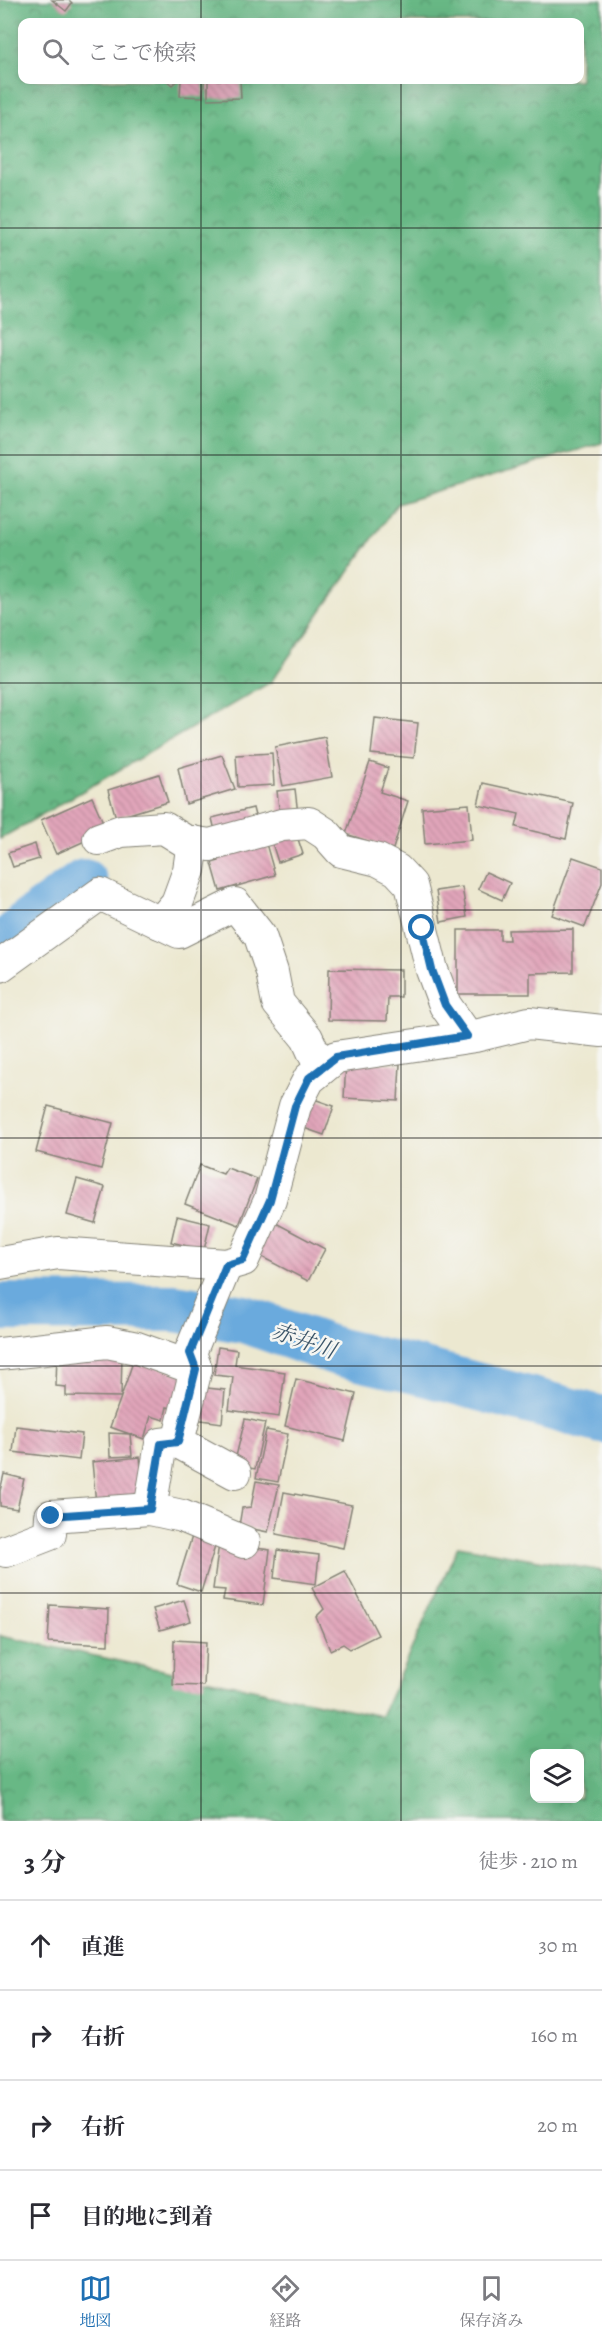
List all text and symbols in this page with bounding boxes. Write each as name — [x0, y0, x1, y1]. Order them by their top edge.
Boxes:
search box — [18, 18, 584, 84]
icon: search — [39, 35, 72, 68]
text: ここで検索 — [87, 38, 197, 68]
route start — [408, 914, 434, 940]
water label: 赤井川 — [268, 1316, 342, 1367]
route end — [37, 1502, 63, 1528]
map controls — [530, 1749, 584, 1803]
button: layers — [530, 1749, 584, 1803]
text: 3 分 — [24, 1845, 66, 1880]
text: 徒歩 · 210 m — [479, 1848, 578, 1875]
icon: ahead — [24, 1929, 57, 1962]
text: 直進 — [81, 1932, 125, 1962]
text: 30 m — [538, 1932, 578, 1959]
icon: right — [24, 2019, 57, 2052]
text: 右折 — [81, 2022, 125, 2052]
text: 160 m — [531, 2022, 578, 2049]
icon: right — [24, 2109, 57, 2142]
text: 右折 — [81, 2112, 125, 2142]
text: 20 m — [537, 2112, 578, 2139]
icon: arrive — [24, 2199, 57, 2232]
text: 目的地に到着 — [81, 2202, 213, 2232]
tab: 地図 — [79, 2272, 112, 2332]
tab: 経路 — [269, 2272, 302, 2332]
tab: 保存済み — [459, 2272, 523, 2332]

